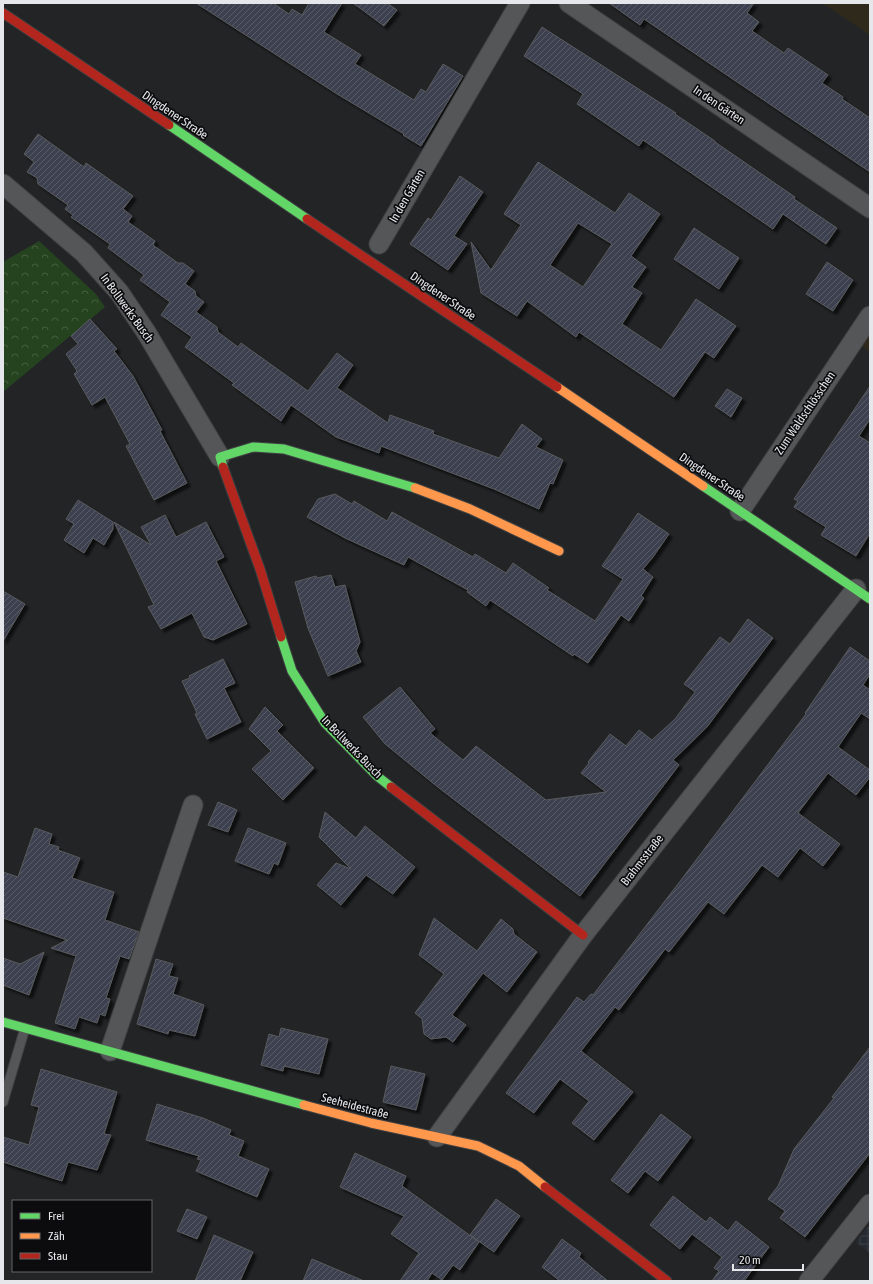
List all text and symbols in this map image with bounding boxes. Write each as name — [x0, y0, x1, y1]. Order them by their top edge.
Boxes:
street label: In den Gärten — [691, 83, 747, 127]
street label: Dingdener Straße — [139, 88, 211, 142]
street label: In den Gärten — [386, 167, 428, 225]
street label: Dingdener Straße — [407, 269, 479, 323]
street label: In Bollwerks Busch — [97, 271, 157, 345]
street label: Zum Waldschlösschen — [772, 369, 838, 457]
street label: Dingdener Straße — [676, 450, 748, 504]
street label: In Bollwerks Busch — [319, 713, 385, 781]
street label: Brahmsstraße — [618, 832, 666, 888]
street label: Seeheidestraße — [320, 1090, 390, 1122]
legend — [12, 1200, 152, 1272]
text: Frei — [48, 1209, 64, 1223]
text: Zäh — [48, 1229, 65, 1243]
scale bar — [733, 1246, 803, 1272]
text: Stau — [48, 1249, 68, 1263]
text: 20 m — [739, 1253, 761, 1267]

